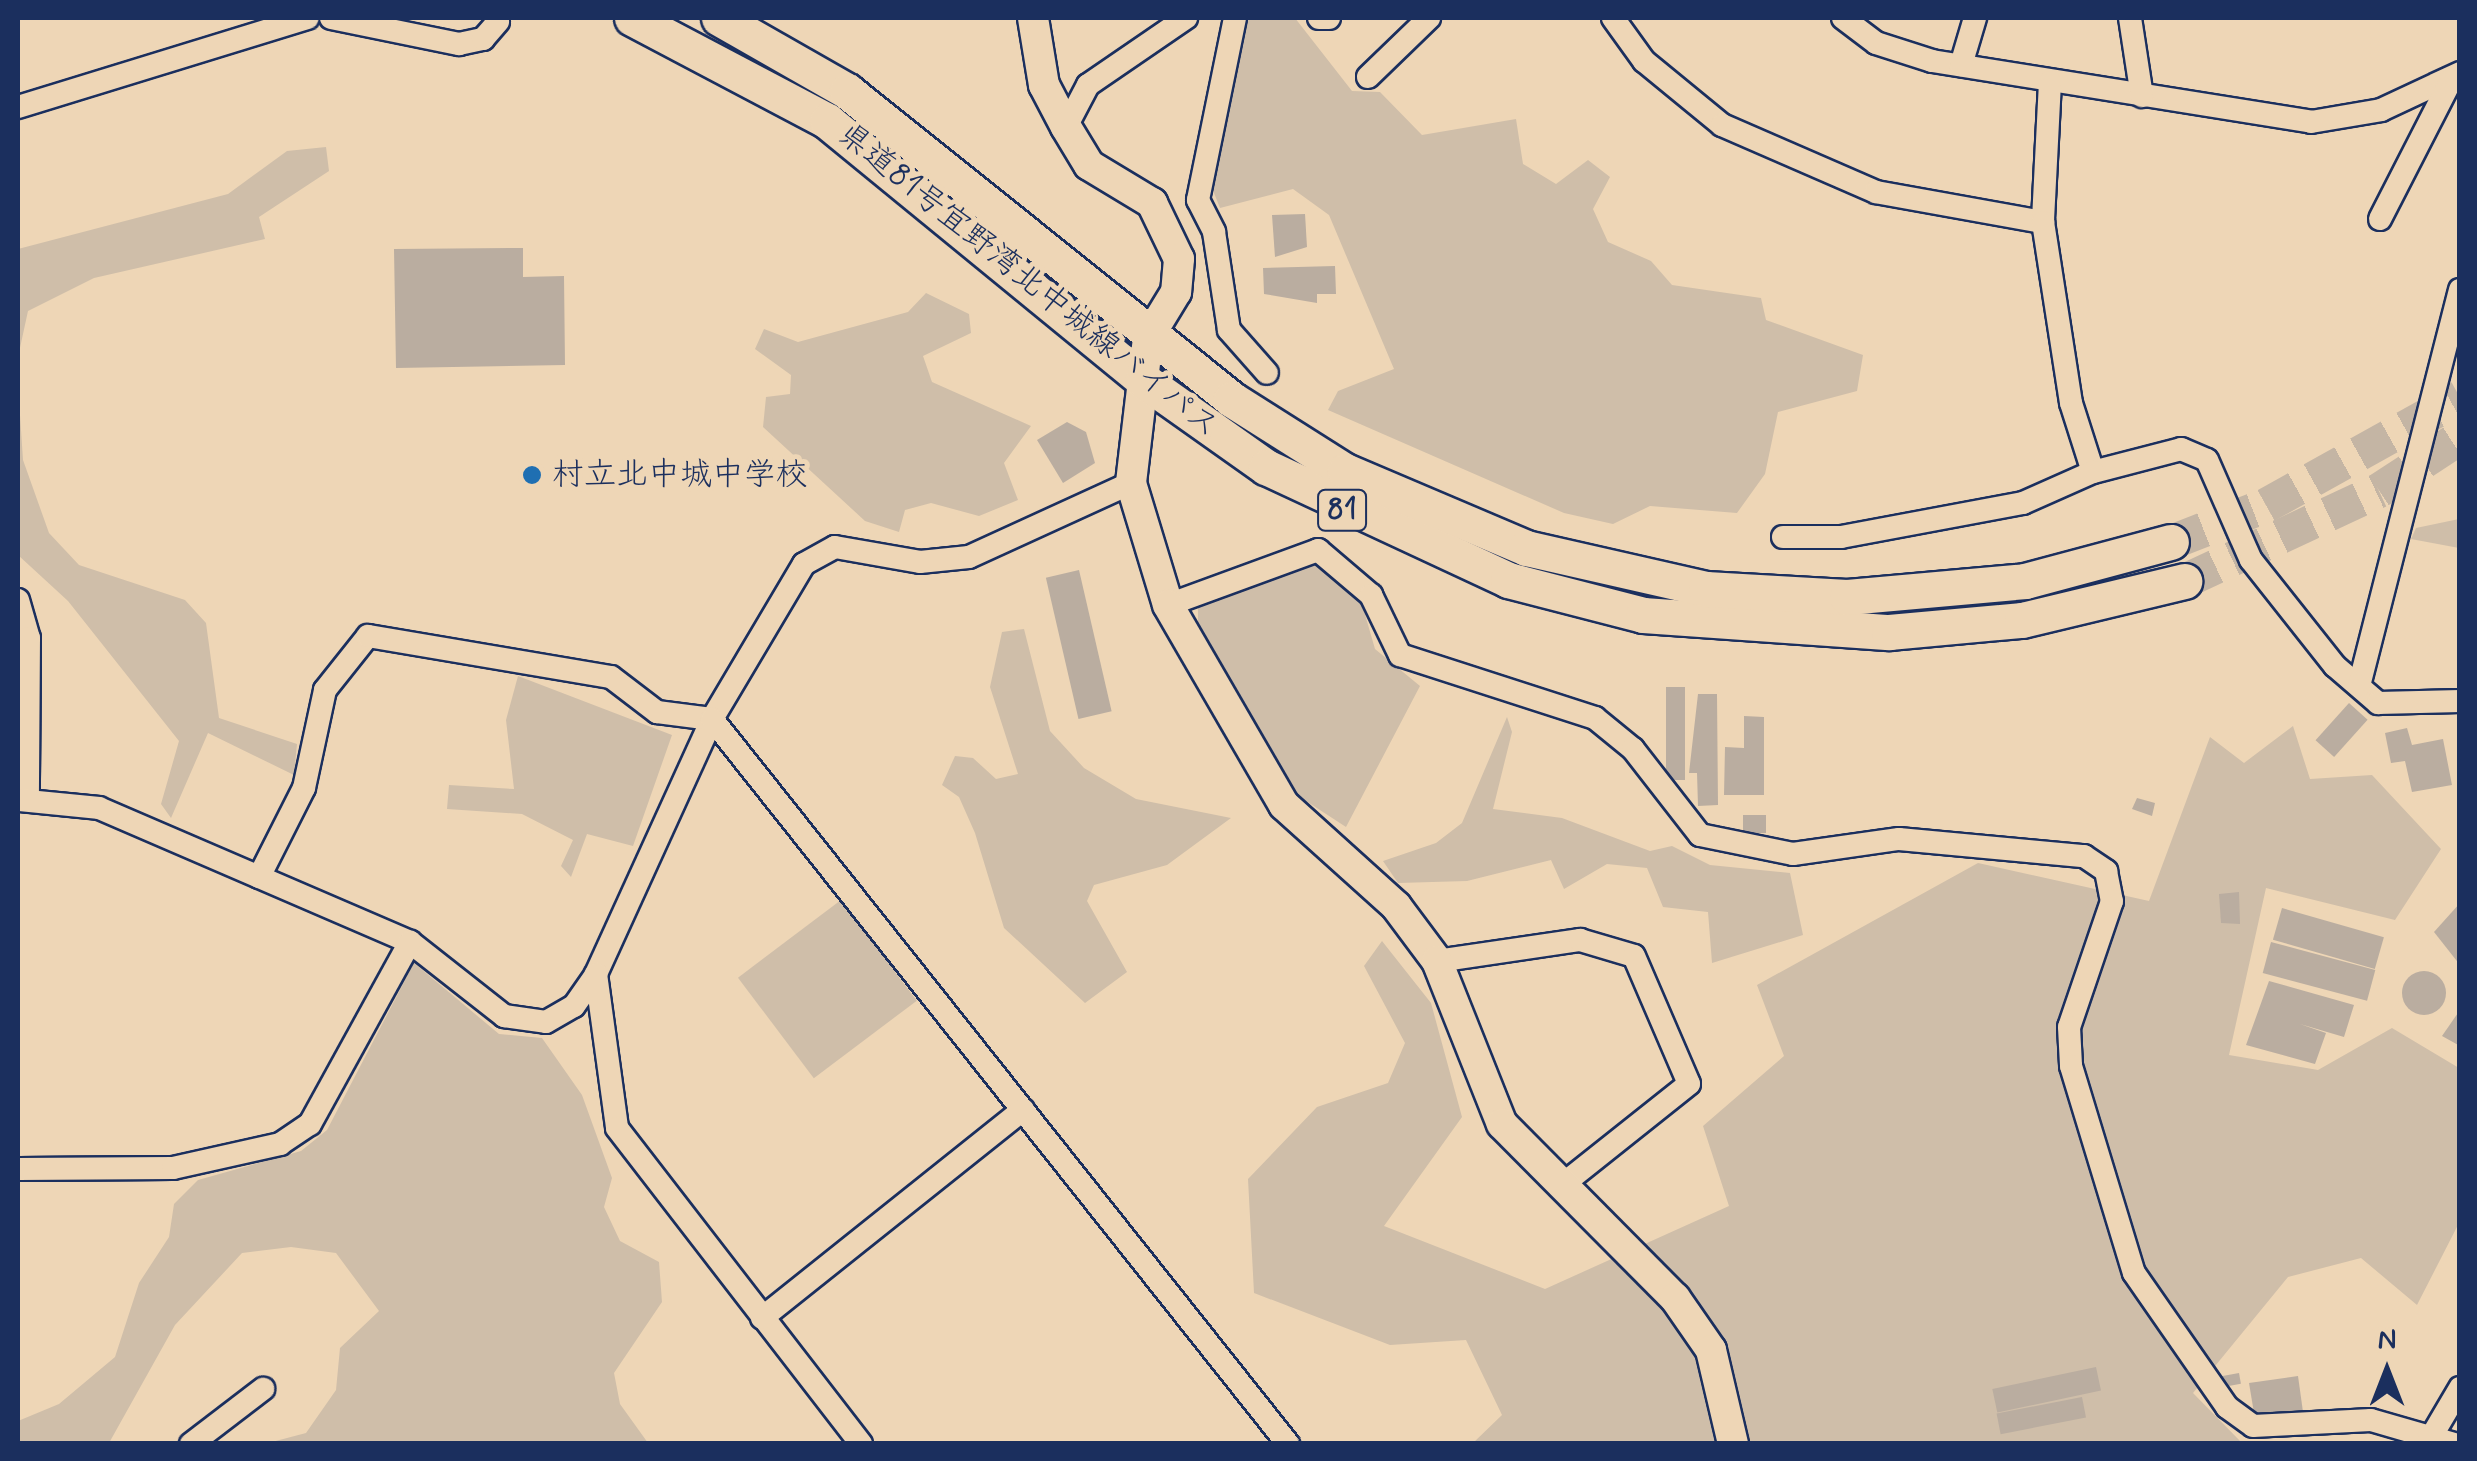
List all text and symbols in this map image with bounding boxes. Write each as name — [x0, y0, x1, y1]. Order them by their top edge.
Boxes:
street label: 県道81号宜野湾北中城線バイパス — [829, 115, 1227, 447]
place label: 村立北中城中学校 — [552, 456, 808, 494]
marker: 村立北中城中学校 — [521, 464, 543, 486]
road number: 81 — [1317, 485, 1367, 535]
north arrow — [2337, 1321, 2437, 1421]
text: N — [2378, 1322, 2396, 1359]

